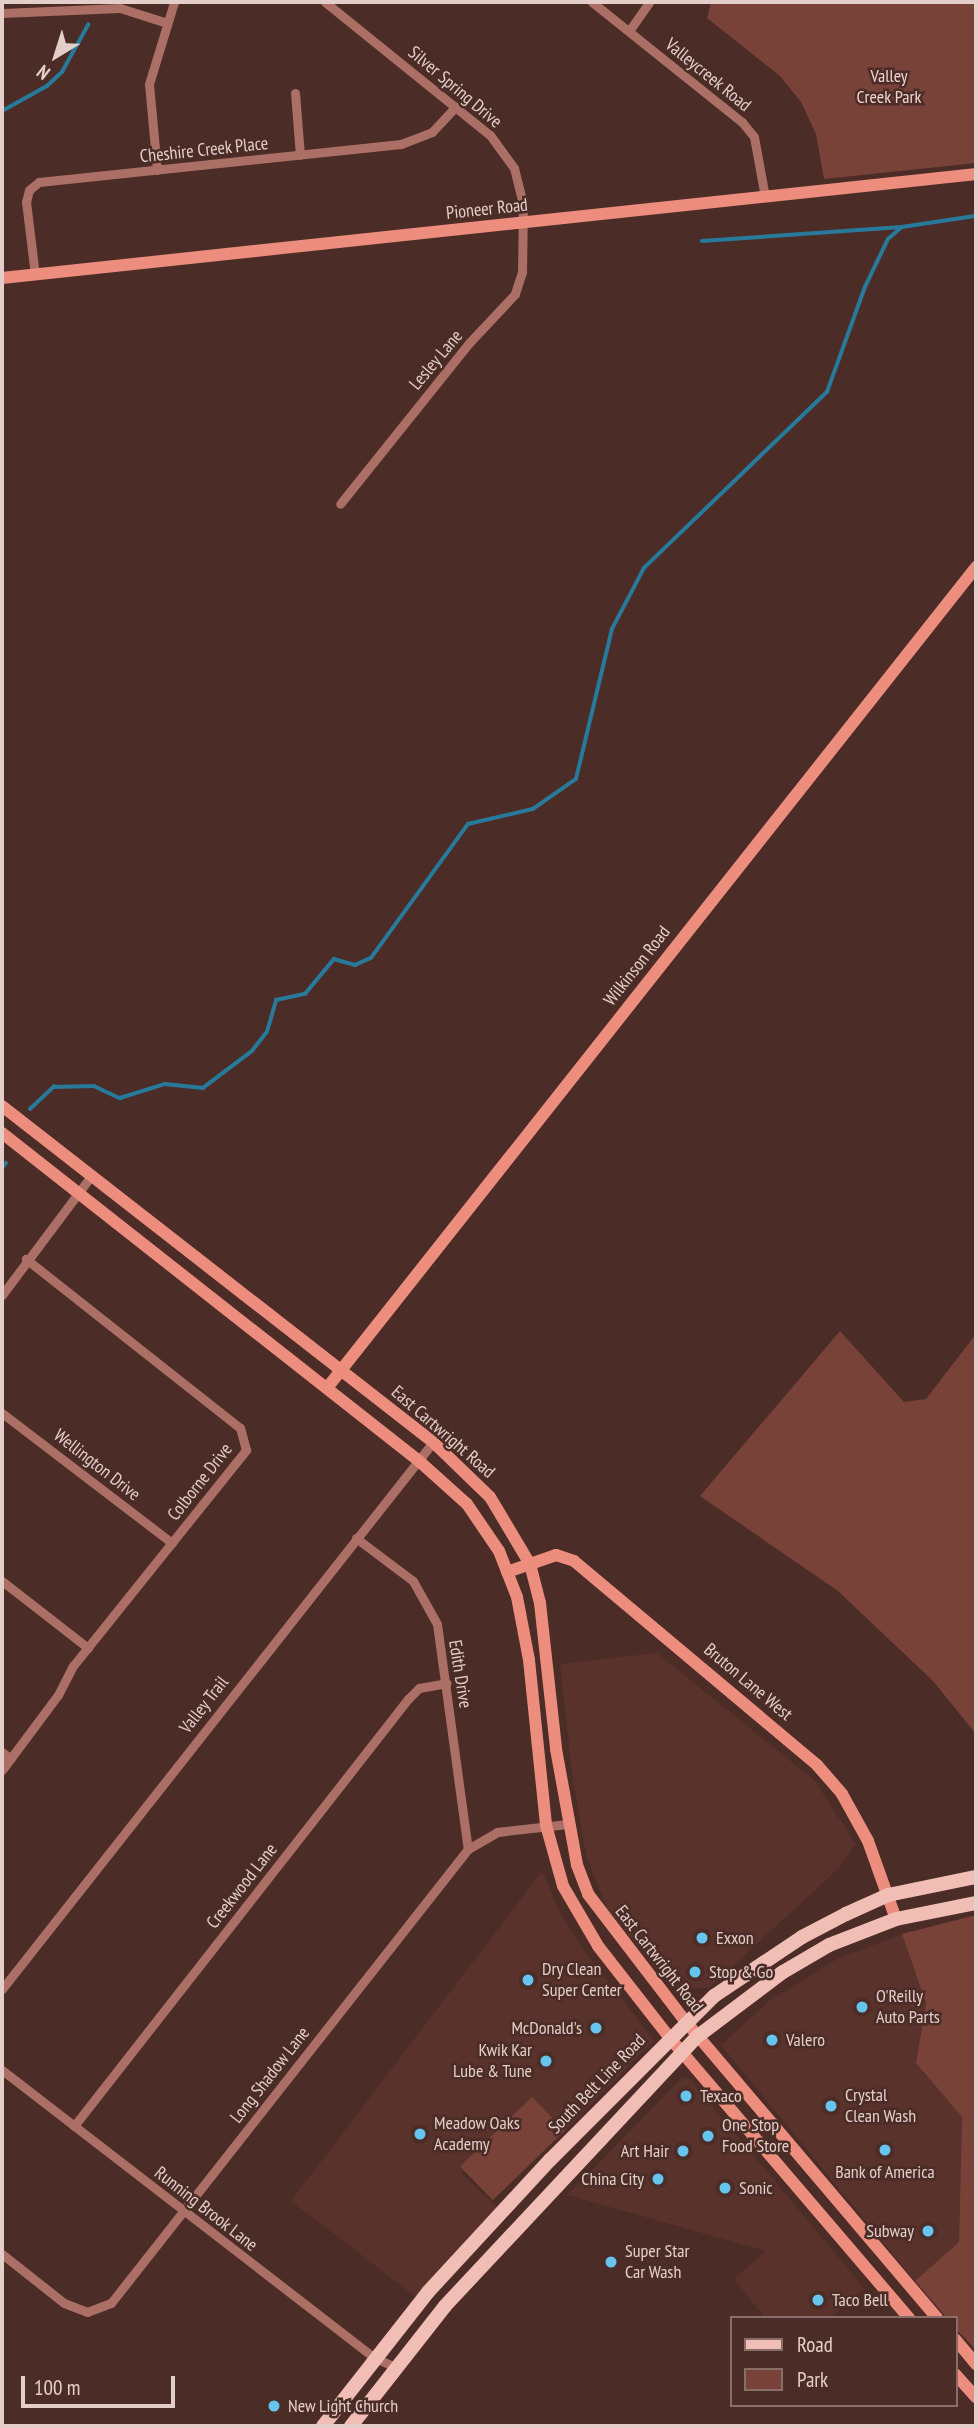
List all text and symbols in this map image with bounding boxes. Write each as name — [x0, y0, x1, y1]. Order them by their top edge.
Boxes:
north arrow — [21, 21, 91, 91]
street label: Valleycreek Road — [661, 34, 755, 116]
street label: Silver Spring Drive — [404, 42, 506, 132]
text: N — [32, 60, 55, 85]
park label: Valley Creek Park — [856, 66, 922, 108]
street label: Cheshire Creek Place — [139, 133, 269, 167]
street label: Pioneer Road — [445, 194, 529, 224]
street label: Lesley Lane — [405, 326, 467, 394]
street label: Wilkinson Road — [599, 922, 675, 1010]
street label: East Cartwright Road — [387, 1381, 499, 1483]
street label: Wellington Drive — [49, 1425, 145, 1505]
street label: Colborne Drive — [163, 1439, 237, 1525]
street label: Edith Drive — [444, 1638, 476, 1710]
street label: Bruton Lane West — [699, 1639, 797, 1725]
street label: Valley Trail — [175, 1672, 233, 1738]
street label: Creekwood Lane — [202, 1839, 282, 1933]
street label: East Cartwright Road — [610, 1901, 708, 2017]
place label: Exxon — [716, 1927, 754, 1949]
marker: Exxon — [694, 1930, 710, 1946]
place label: Dry Clean Super Center — [542, 1959, 622, 2002]
place label: Stop & Go — [709, 1961, 773, 1983]
marker: Stop & Go — [687, 1964, 703, 1980]
marker: Dry Clean Super Center — [520, 1972, 536, 1988]
place label: O'Reilly Auto Parts — [876, 1986, 940, 2028]
marker: O'Reilly Auto Parts — [854, 1999, 870, 2015]
place label: McDonald's — [511, 2017, 582, 2039]
marker: McDonald's — [588, 2020, 604, 2036]
street label: Long Shadow Lane — [226, 2023, 314, 2127]
place label: Valero — [786, 2029, 825, 2051]
street label: South Belt Line Road — [544, 2030, 650, 2138]
marker: Valero — [764, 2032, 780, 2048]
place label: Kwik Kar Lube & Tune — [453, 2040, 532, 2082]
marker: Kwik Kar Lube & Tune — [538, 2053, 554, 2069]
place label: Texaco — [700, 2085, 742, 2107]
place label: Crystal Clean Wash — [845, 2085, 916, 2128]
marker: Texaco — [678, 2088, 694, 2104]
marker: Crystal Clean Wash — [823, 2098, 839, 2114]
place label: Meadow Oaks Academy — [434, 2113, 520, 2156]
place label: One Stop Food Store — [722, 2115, 789, 2158]
marker: Meadow Oaks Academy — [412, 2126, 428, 2142]
marker: One Stop Food Store — [700, 2128, 716, 2144]
place label: Art Hair — [621, 2140, 669, 2162]
marker: Bank of America — [877, 2142, 893, 2158]
marker: Art Hair — [675, 2143, 691, 2159]
place label: Bank of America — [835, 2161, 935, 2183]
street label: Running Brook Lane — [150, 2162, 262, 2256]
place label: China City — [581, 2168, 644, 2190]
marker: China City — [650, 2171, 666, 2187]
place label: Sonic — [739, 2177, 773, 2199]
marker: Sonic — [717, 2180, 733, 2196]
place label: Subway — [866, 2220, 914, 2242]
marker: Subway — [920, 2223, 936, 2239]
place label: Super Star Car Wash — [625, 2241, 689, 2284]
marker: Super Star Car Wash — [603, 2254, 619, 2270]
place label: Taco Bell — [832, 2289, 888, 2311]
marker: Taco Bell — [810, 2292, 826, 2308]
legend — [730, 2316, 957, 2407]
text: Road — [797, 2331, 833, 2358]
scale bar — [24, 2362, 178, 2406]
text: Park — [797, 2366, 828, 2393]
text: 100 m — [34, 2374, 80, 2401]
place label: New Light Church — [288, 2395, 398, 2417]
marker: New Light Church — [266, 2398, 282, 2414]

